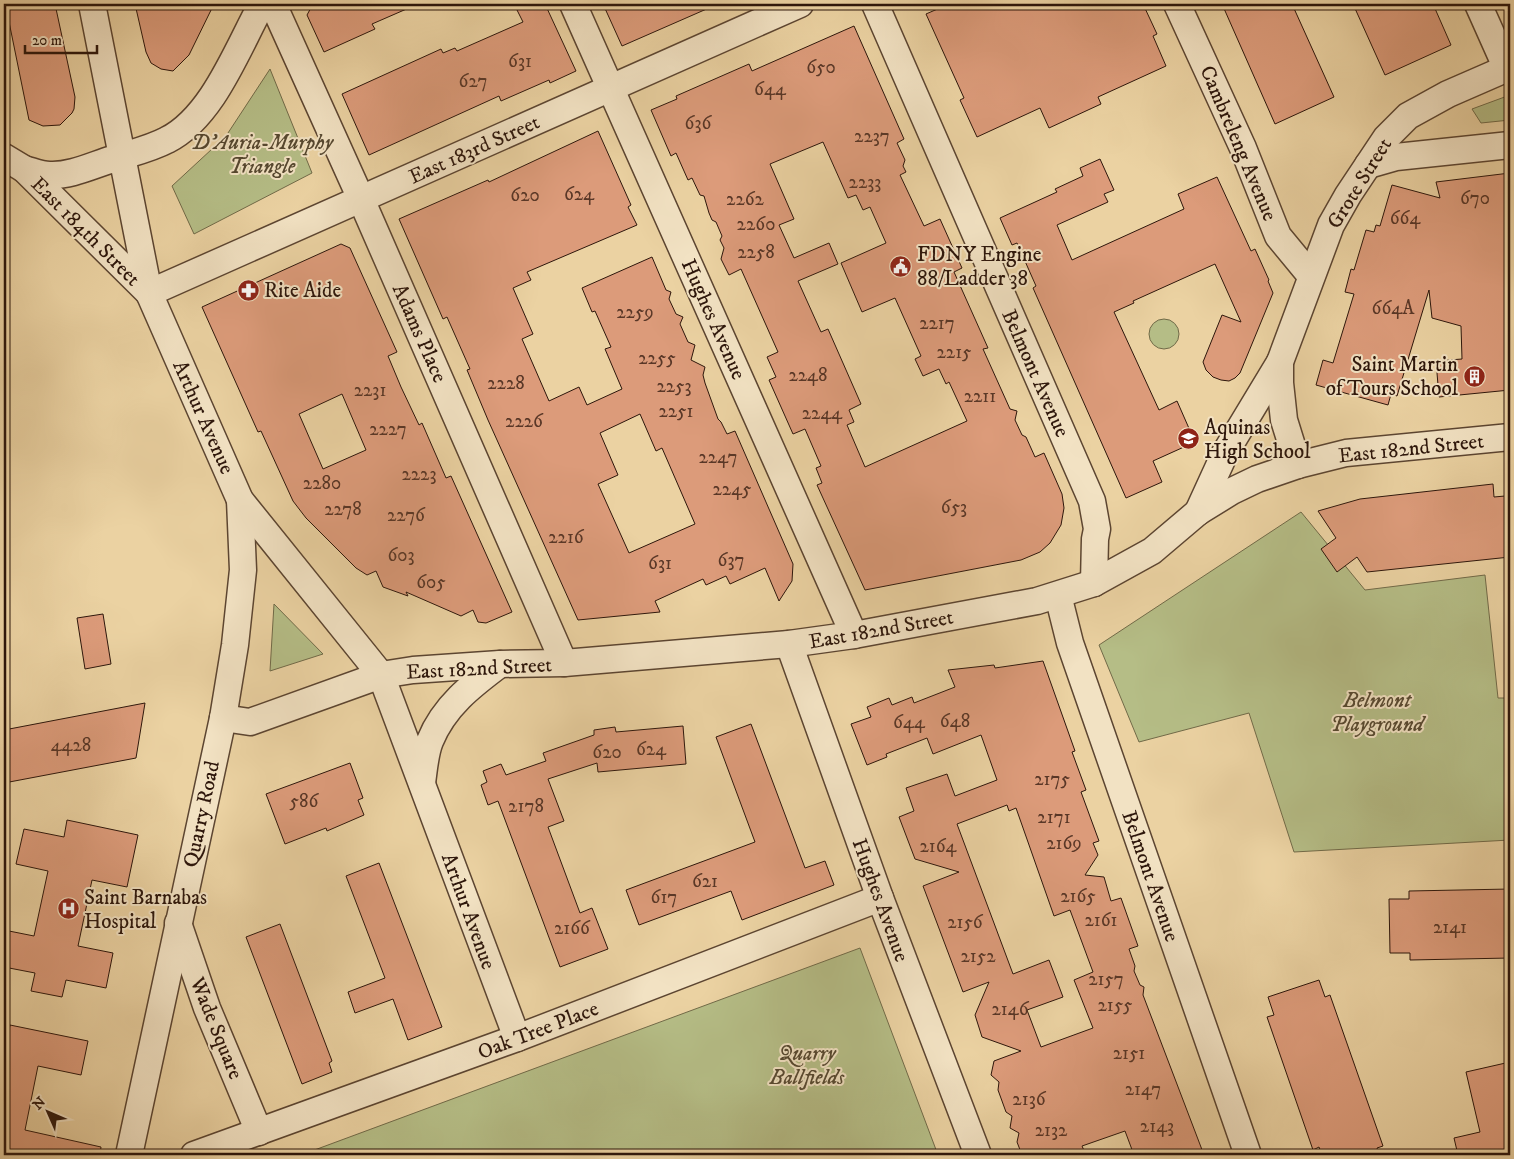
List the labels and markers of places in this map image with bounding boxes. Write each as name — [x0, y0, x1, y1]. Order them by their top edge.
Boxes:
place label: FDNY Engine 88/Ladder 38 — [917, 242, 1042, 292]
public building icon: FDNY Engine 88/Ladder 38 — [889, 254, 913, 278]
pharmacy icon: Rite Aide — [236, 278, 260, 302]
place label: Rite Aide — [264, 278, 341, 304]
place label: Saint Martin of Tours School — [1326, 352, 1459, 402]
building icon: Saint Martin of Tours School — [1462, 364, 1486, 388]
place label: Aquinas High School — [1204, 415, 1311, 465]
school or university icon: Aquinas High School — [1176, 427, 1200, 451]
place label: Saint Barnabas Hospital — [84, 885, 207, 935]
hospital icon: Saint Barnabas Hospital — [56, 897, 80, 921]

